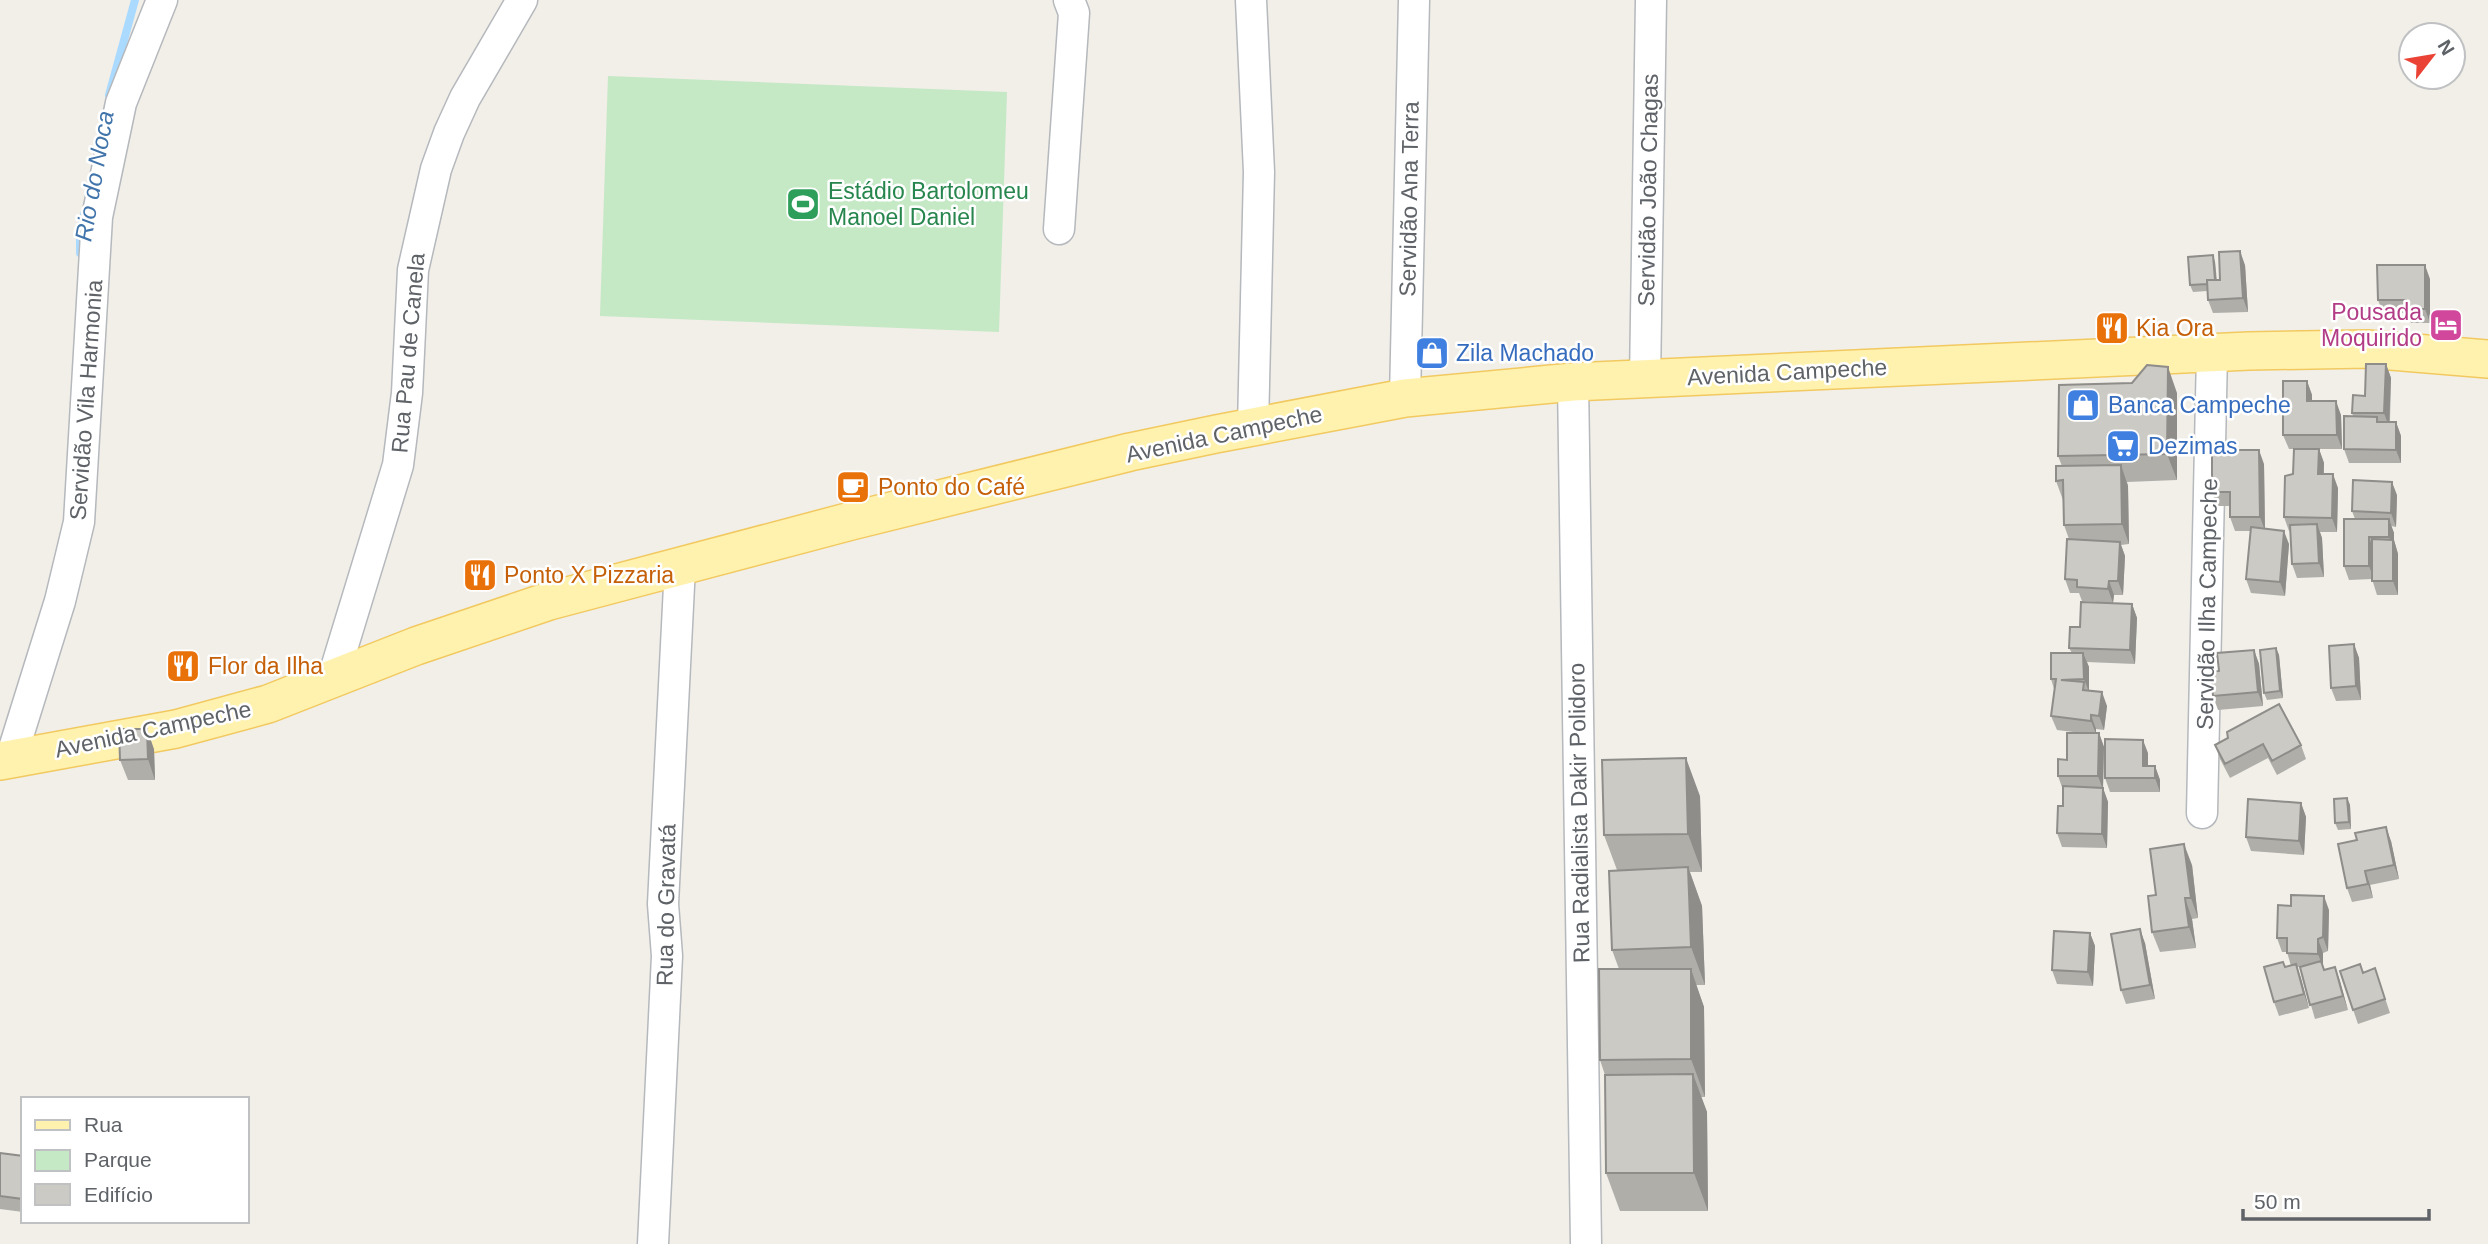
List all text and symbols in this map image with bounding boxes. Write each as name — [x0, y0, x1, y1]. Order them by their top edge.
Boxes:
north arrow — [2397, 21, 2467, 91]
text: N — [2434, 36, 2459, 59]
street label: Servidão João Chagas — [1633, 73, 1663, 307]
street label: Servidão Ana Terra — [1394, 101, 1424, 297]
water label: Rio do Noca — [69, 109, 119, 243]
place label: Estádio Bartolomeu Manoel Daniel — [828, 178, 1029, 230]
sports icon: Estádio Bartolomeu Manoel Daniel — [784, 185, 822, 223]
street label: Rua Pau de Canela — [386, 252, 430, 454]
street label: Servidão Vila Harmonia — [65, 279, 107, 521]
place label: Pousada Moquirido — [2321, 299, 2422, 351]
hotel icon: Pousada Moquirido — [2427, 306, 2465, 344]
restaurant icon: Kia Ora — [2093, 309, 2131, 347]
place label: Kia Ora — [2136, 315, 2214, 341]
shop icon: Zila Machado — [1413, 334, 1451, 372]
place label: Zila Machado — [1456, 340, 1594, 366]
street label: Avenida Campeche — [1686, 354, 1888, 390]
shop icon: Banca Campeche — [2064, 386, 2102, 424]
place label: Banca Campeche — [2108, 392, 2291, 418]
street label: Avenida Campeche — [1123, 400, 1325, 468]
supermarket icon: Dezimas — [2104, 427, 2142, 465]
place label: Dezimas — [2148, 433, 2237, 459]
cafe icon: Ponto do Café — [834, 468, 872, 506]
place label: Ponto do Café — [878, 474, 1025, 500]
street label: Servidão Ilha Campeche — [2192, 478, 2222, 730]
restaurant icon: Ponto X Pizzaria — [461, 556, 499, 594]
place label: Ponto X Pizzaria — [504, 562, 674, 588]
restaurant icon: Flor da Ilha — [164, 647, 202, 685]
place label: Flor da Ilha — [208, 653, 323, 679]
street label: Rua Radialista Dakir Polidoro — [1563, 663, 1595, 963]
street label: Avenida Campeche — [52, 695, 254, 763]
street label: Rua do Gravatá — [652, 823, 680, 986]
legend — [21, 1097, 248, 1223]
text: Rua — [84, 1113, 123, 1136]
text: Parque — [84, 1148, 152, 1171]
scale bar — [2243, 1178, 2428, 1222]
text: Edifício — [84, 1183, 153, 1206]
text: 50 m — [2254, 1190, 2301, 1213]

